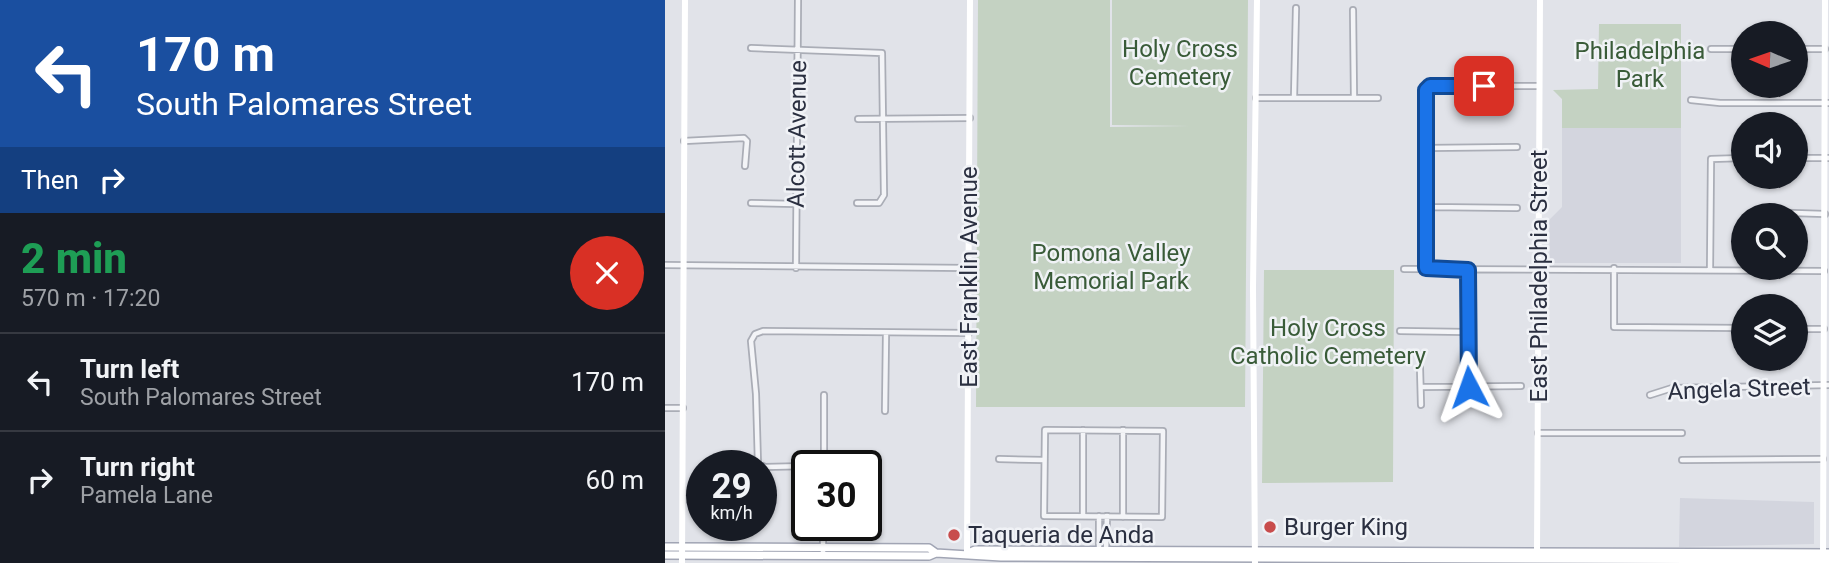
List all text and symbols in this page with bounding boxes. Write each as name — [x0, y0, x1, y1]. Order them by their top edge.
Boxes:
north arrow — [1731, 21, 1808, 98]
map controls — [1731, 21, 1808, 371]
text: 170 m — [136, 26, 275, 83]
icon: left — [21, 28, 112, 119]
park label: Holy Cross Cemetery — [1122, 35, 1238, 91]
park label: Philadelphia Park — [1575, 37, 1705, 93]
pin — [1454, 56, 1514, 116]
street label: Alcott Avenue — [782, 60, 812, 208]
icon: arrive — [1465, 67, 1503, 105]
text: South Palomares Street — [136, 85, 472, 123]
button: sound — [1731, 112, 1808, 189]
street label: East Philadelphia Street — [1525, 149, 1553, 402]
icon: right — [93, 161, 131, 199]
text: Then — [21, 165, 79, 195]
street label: East Franklin Avenue — [955, 166, 983, 388]
button: search — [1731, 203, 1808, 280]
text: 2 min — [21, 234, 127, 283]
button: close — [570, 236, 644, 310]
park label: Pomona Valley Memorial Park — [1031, 239, 1191, 295]
text: 570 m · 17:20 — [21, 285, 160, 312]
button: layers — [1731, 294, 1808, 371]
park label: Holy Cross Catholic Cemetery — [1230, 314, 1427, 370]
position arrow — [1432, 350, 1506, 424]
text: Turn left — [80, 354, 179, 384]
icon: left — [21, 363, 59, 401]
text: 170 m — [571, 367, 644, 397]
street label: Angela Street — [1667, 373, 1811, 405]
text: South Palomares Street — [80, 384, 322, 411]
speed limit sign: 30 — [791, 450, 882, 541]
text: Turn right — [80, 452, 195, 482]
icon: right — [21, 461, 59, 499]
text: 60 m — [586, 465, 644, 495]
text: 29 — [711, 466, 752, 507]
text: Pamela Lane — [80, 482, 213, 509]
text: km/h — [710, 502, 753, 523]
place label: Burger King — [1284, 513, 1408, 541]
marker: Burger King — [1262, 519, 1278, 535]
place label: Taqueria de Anda — [968, 521, 1154, 549]
marker: Taqueria de Anda — [946, 527, 962, 543]

